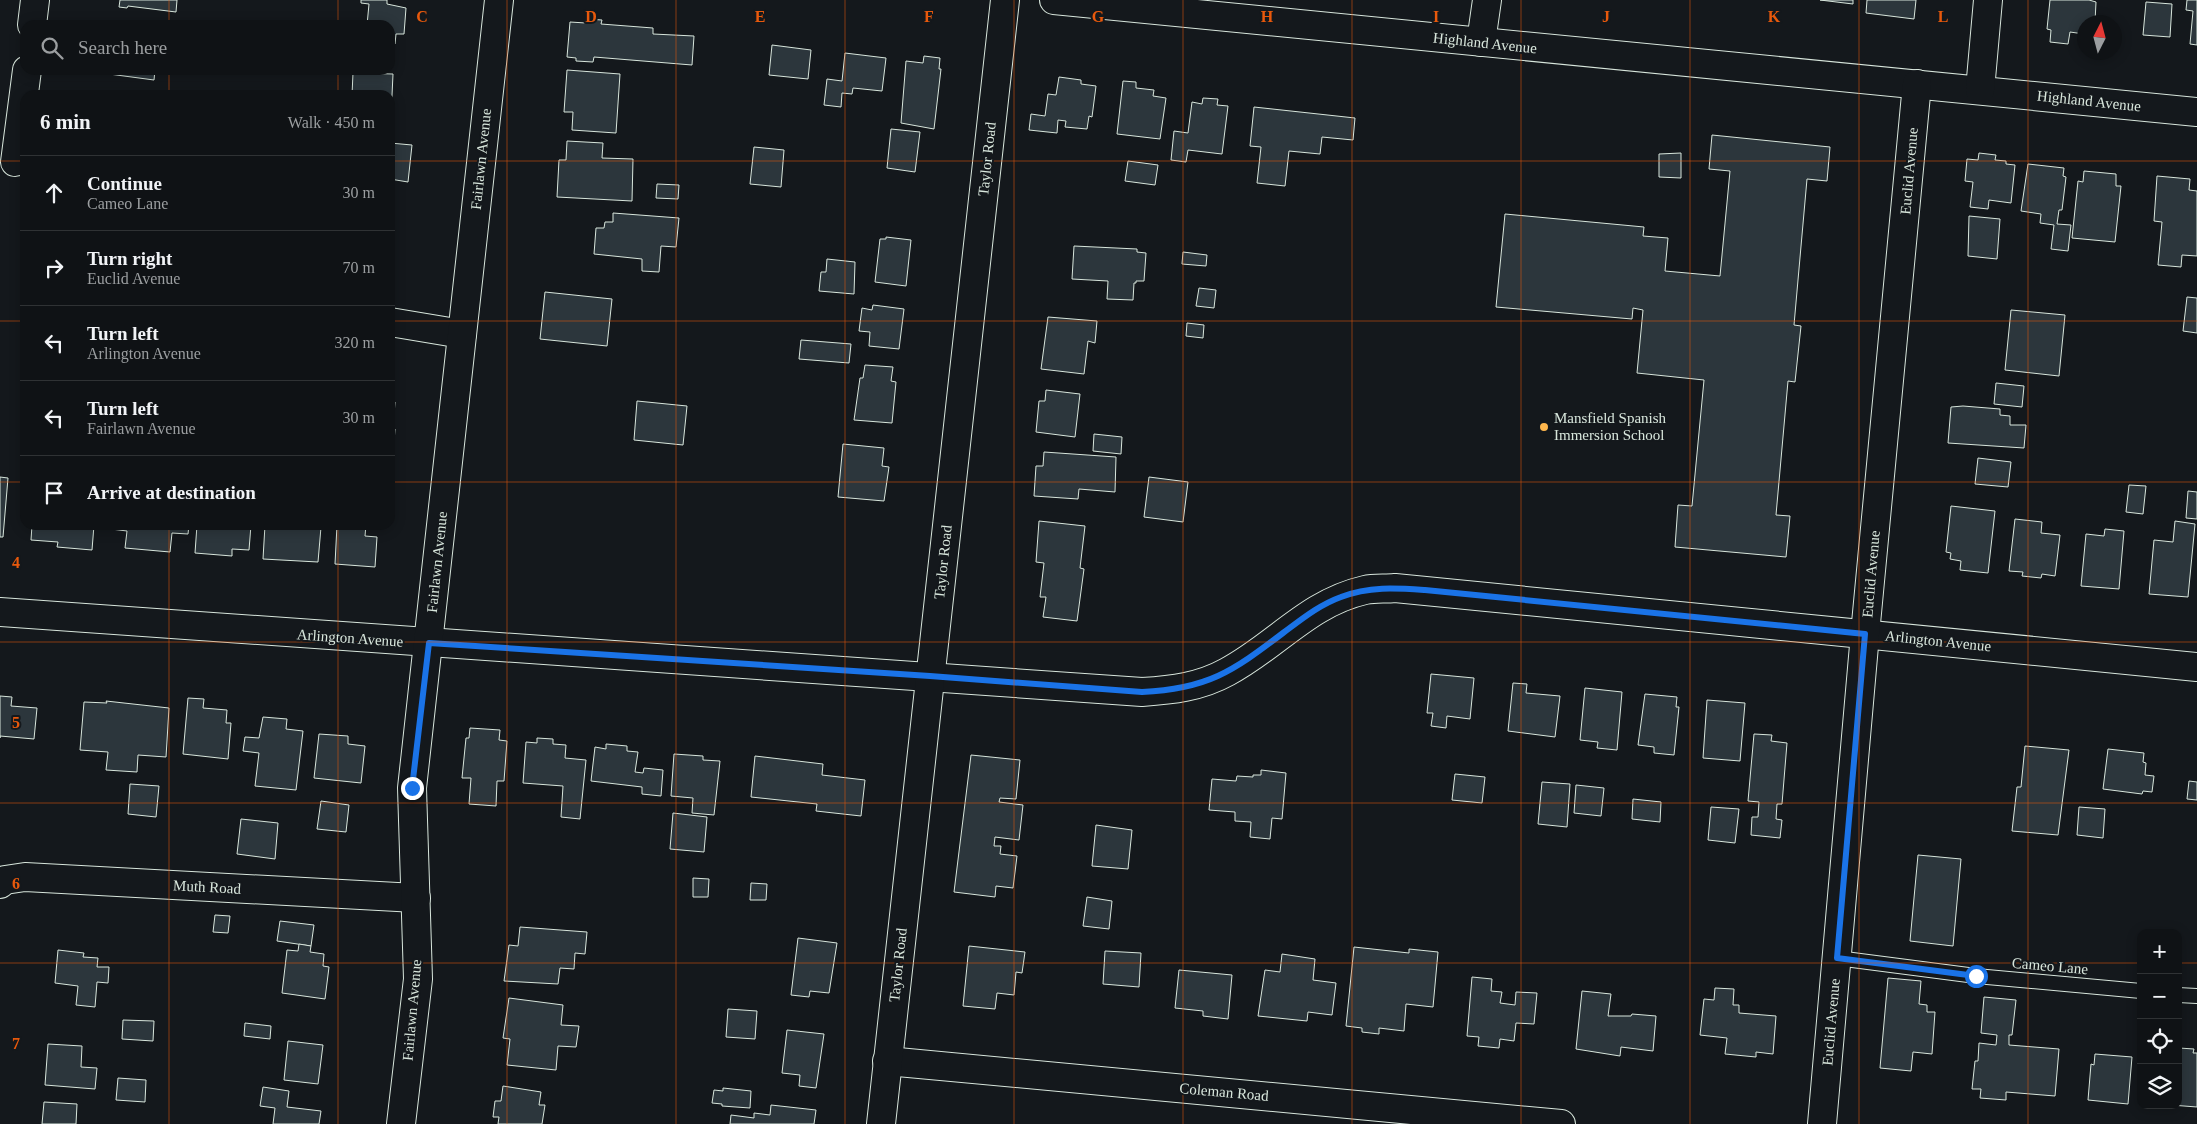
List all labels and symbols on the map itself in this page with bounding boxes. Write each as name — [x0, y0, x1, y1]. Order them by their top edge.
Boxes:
text: C — [416, 8, 428, 25]
text: D — [585, 8, 597, 25]
text: E — [755, 8, 765, 25]
text: F — [924, 8, 934, 25]
text: G — [1092, 8, 1105, 25]
text: H — [1261, 8, 1274, 25]
text: I — [1433, 8, 1439, 25]
text: J — [1602, 8, 1610, 25]
text: K — [1768, 8, 1781, 25]
text: L — [1938, 8, 1948, 25]
north arrow — [2077, 15, 2122, 60]
street label: Highland Avenue — [1432, 30, 1538, 56]
street label: Highland Avenue — [2036, 88, 2142, 114]
street label: Fairlawn Avenue — [468, 107, 494, 210]
street label: Taylor Road — [975, 121, 999, 197]
street label: Euclid Avenue — [1897, 126, 1921, 215]
place label: Mansfield Spanish Immersion School — [1554, 410, 1667, 443]
marker: Mansfield Spanish Immersion School — [1538, 421, 1550, 433]
street label: Fairlawn Avenue — [424, 510, 450, 613]
street label: Taylor Road — [931, 524, 955, 600]
street label: Euclid Avenue — [1859, 529, 1883, 618]
text: 4 — [12, 554, 20, 571]
street label: Arlington Avenue — [296, 626, 404, 650]
street label: Arlington Avenue — [1884, 627, 1992, 655]
text: 5 — [12, 714, 20, 731]
route end — [401, 777, 424, 800]
text: 6 — [12, 875, 20, 892]
street label: Muth Road — [173, 877, 242, 897]
street label: Taylor Road — [886, 927, 910, 1003]
street label: Cameo Lane — [2011, 955, 2089, 977]
street label: Fairlawn Avenue — [400, 958, 424, 1061]
route start — [1965, 965, 1988, 988]
street label: Euclid Avenue — [1819, 977, 1843, 1066]
text: 7 — [12, 1035, 20, 1052]
street label: Coleman Road — [1179, 1080, 1270, 1104]

